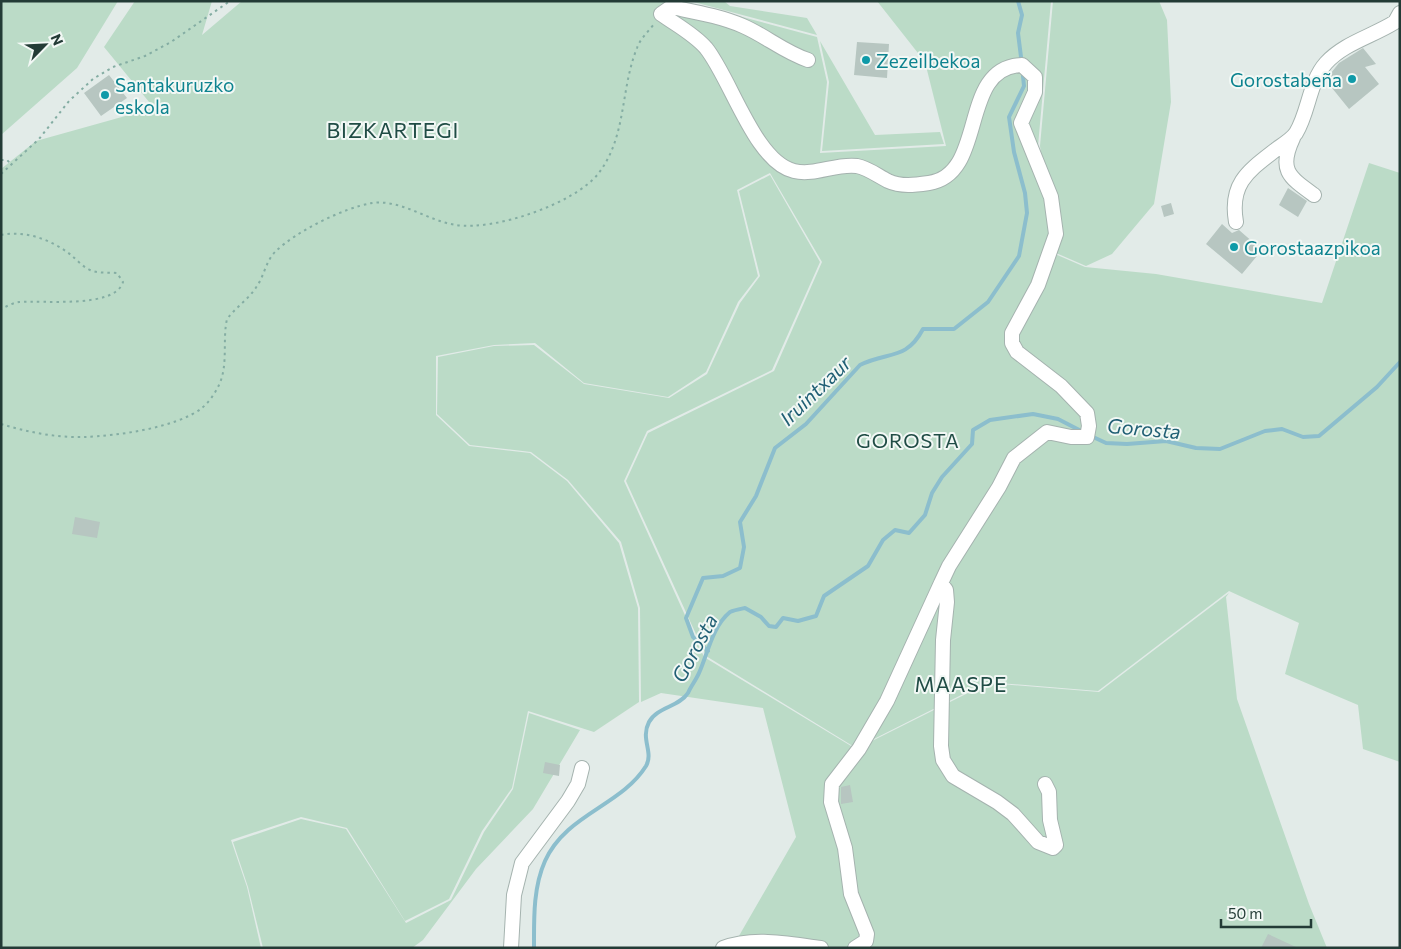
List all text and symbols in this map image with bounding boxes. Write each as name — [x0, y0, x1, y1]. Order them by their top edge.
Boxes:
north arrow — [20, 20, 70, 70]
text: N — [47, 31, 67, 48]
place label: Zezeilbekoa — [876, 49, 980, 72]
marker: Zezeilbekoa — [860, 54, 872, 66]
place label: Gorostabeña — [1230, 68, 1342, 91]
place label: Santakuruzko eskola — [115, 73, 234, 118]
marker: Gorostabeña — [1346, 73, 1358, 85]
marker: Santakuruzko eskola — [99, 89, 111, 101]
district label: BIZKARTEGI — [327, 117, 459, 142]
place label: Gorostaazpikoa — [1244, 236, 1381, 259]
marker: Gorostaazpikoa — [1228, 241, 1240, 253]
water label: Iruintxaur — [774, 349, 856, 430]
water label: Gorosta — [1106, 413, 1182, 443]
district label: GOROSTA — [856, 428, 960, 452]
water label: Gorosta — [666, 610, 722, 686]
district label: MAASPE — [914, 671, 1008, 696]
scale bar — [1221, 896, 1311, 928]
text: 50 m — [1228, 904, 1262, 922]

